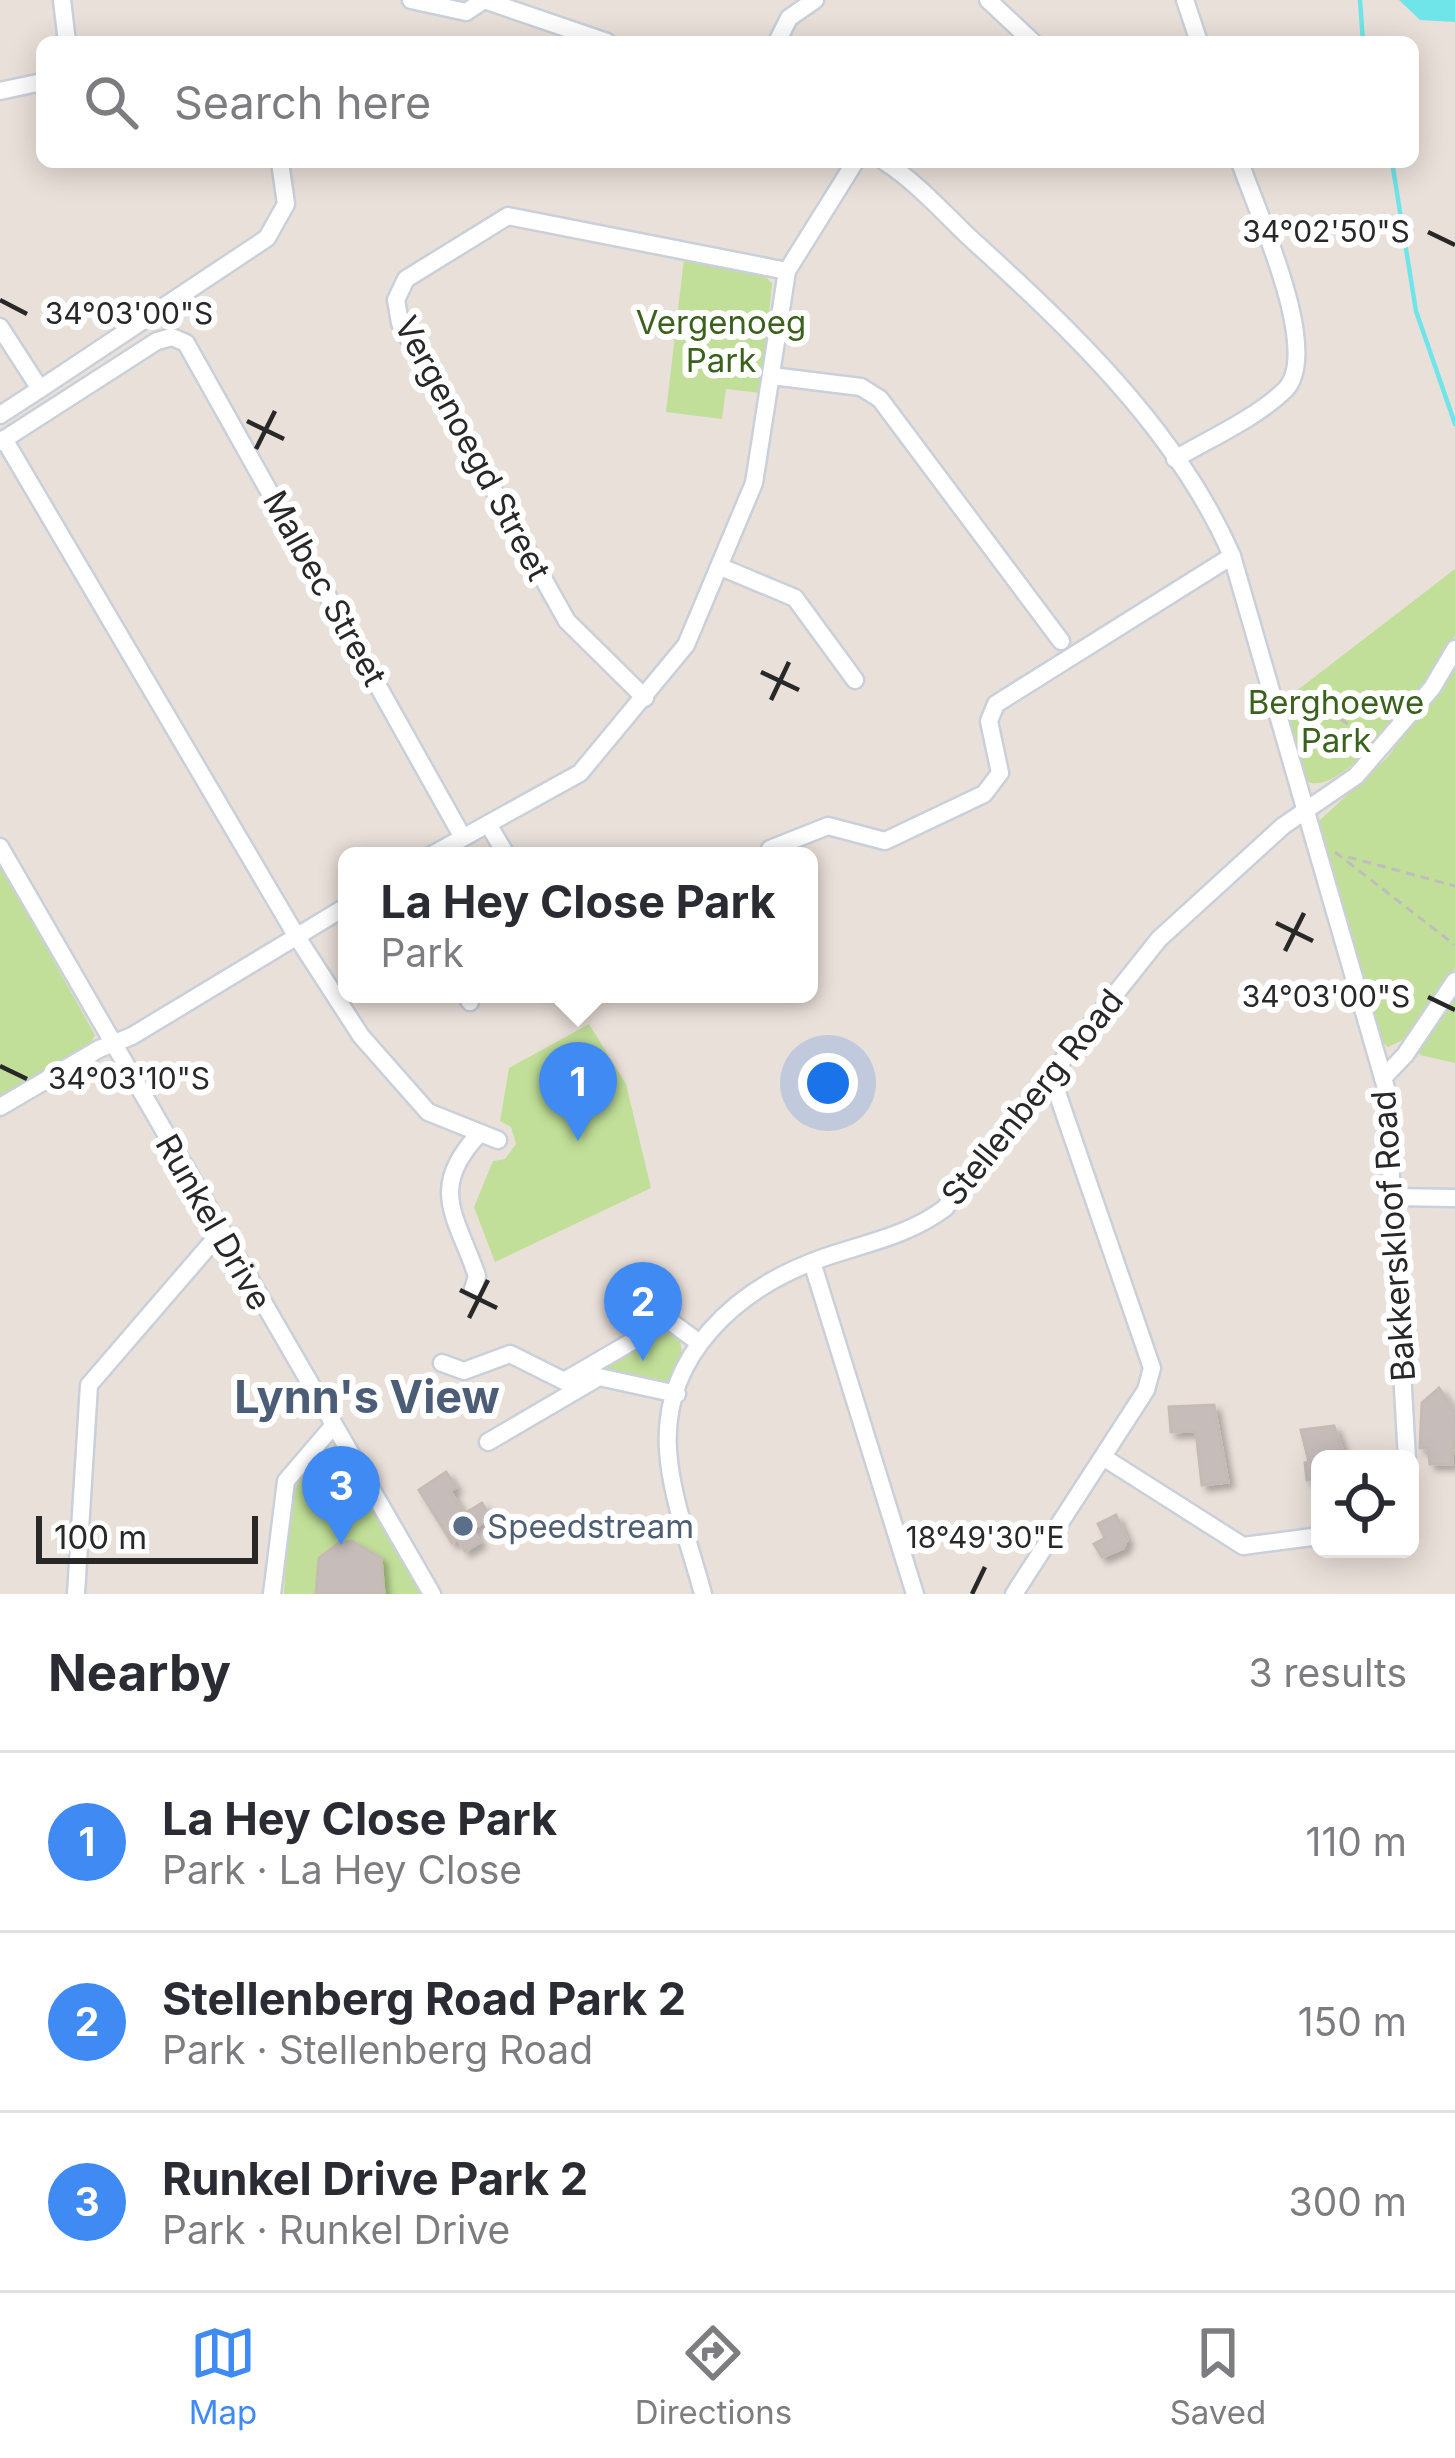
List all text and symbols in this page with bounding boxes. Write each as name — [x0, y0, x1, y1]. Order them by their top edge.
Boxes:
search box — [36, 36, 1419, 168]
icon: search — [78, 69, 144, 135]
text: Search here — [174, 75, 431, 130]
text: 34°02'50"S — [1242, 213, 1410, 249]
text: 34°03'00"S — [45, 295, 213, 331]
park label: Vergenoeg Park — [636, 302, 806, 380]
street label: Vergenoegd Street — [387, 309, 560, 587]
street label: Malbec Street — [255, 483, 395, 693]
park label: Berghoewe Park — [1248, 682, 1424, 760]
popup — [338, 847, 818, 1003]
text: La Hey Close Park — [380, 874, 776, 929]
text: Park — [380, 929, 464, 976]
text: 34°03'00"S — [1242, 978, 1410, 1014]
street label: Stellenberg Road — [933, 981, 1131, 1213]
pin: 1 — [539, 1042, 617, 1141]
your location — [798, 1053, 858, 1113]
text: 34°03'10"S — [48, 1060, 210, 1096]
street label: Bakkerskloof Road — [1363, 1089, 1423, 1383]
street label: Runkel Drive — [148, 1127, 280, 1317]
pin: 2 — [604, 1262, 682, 1361]
district label: Lynn's View — [234, 1369, 500, 1424]
pin: 3 — [302, 1446, 380, 1545]
map controls — [1311, 1450, 1419, 1558]
button: locate — [1311, 1450, 1419, 1558]
place label: Speedstream — [487, 1506, 694, 1546]
scale bar — [36, 1510, 258, 1563]
marker: Speedstream — [450, 1513, 476, 1539]
text: 100 m — [54, 1517, 147, 1557]
text: 18°49'30"E — [905, 1519, 1065, 1555]
text: Nearby — [48, 1642, 231, 1703]
text: 3 results — [1249, 1649, 1407, 1696]
text: La Hey Close Park — [162, 1791, 557, 1846]
text: 1 — [79, 1818, 95, 1865]
text: 110 m — [1306, 1818, 1407, 1865]
text: Park · La Hey Close — [162, 1846, 522, 1893]
text: Stellenberg Road Park 2 — [162, 1971, 686, 2026]
text: 2 — [75, 1998, 99, 2045]
text: 150 m — [1298, 1998, 1407, 2045]
text: Park · Stellenberg Road — [162, 2026, 593, 2073]
text: Runkel Drive Park 2 — [162, 2151, 588, 2206]
text: 3 — [74, 2178, 100, 2225]
text: 300 m — [1289, 2178, 1407, 2225]
text: Park · Runkel Drive — [162, 2206, 510, 2253]
tab: Map — [189, 2320, 257, 2432]
tab: Directions — [635, 2320, 792, 2432]
tab: Saved — [1170, 2320, 1266, 2432]

